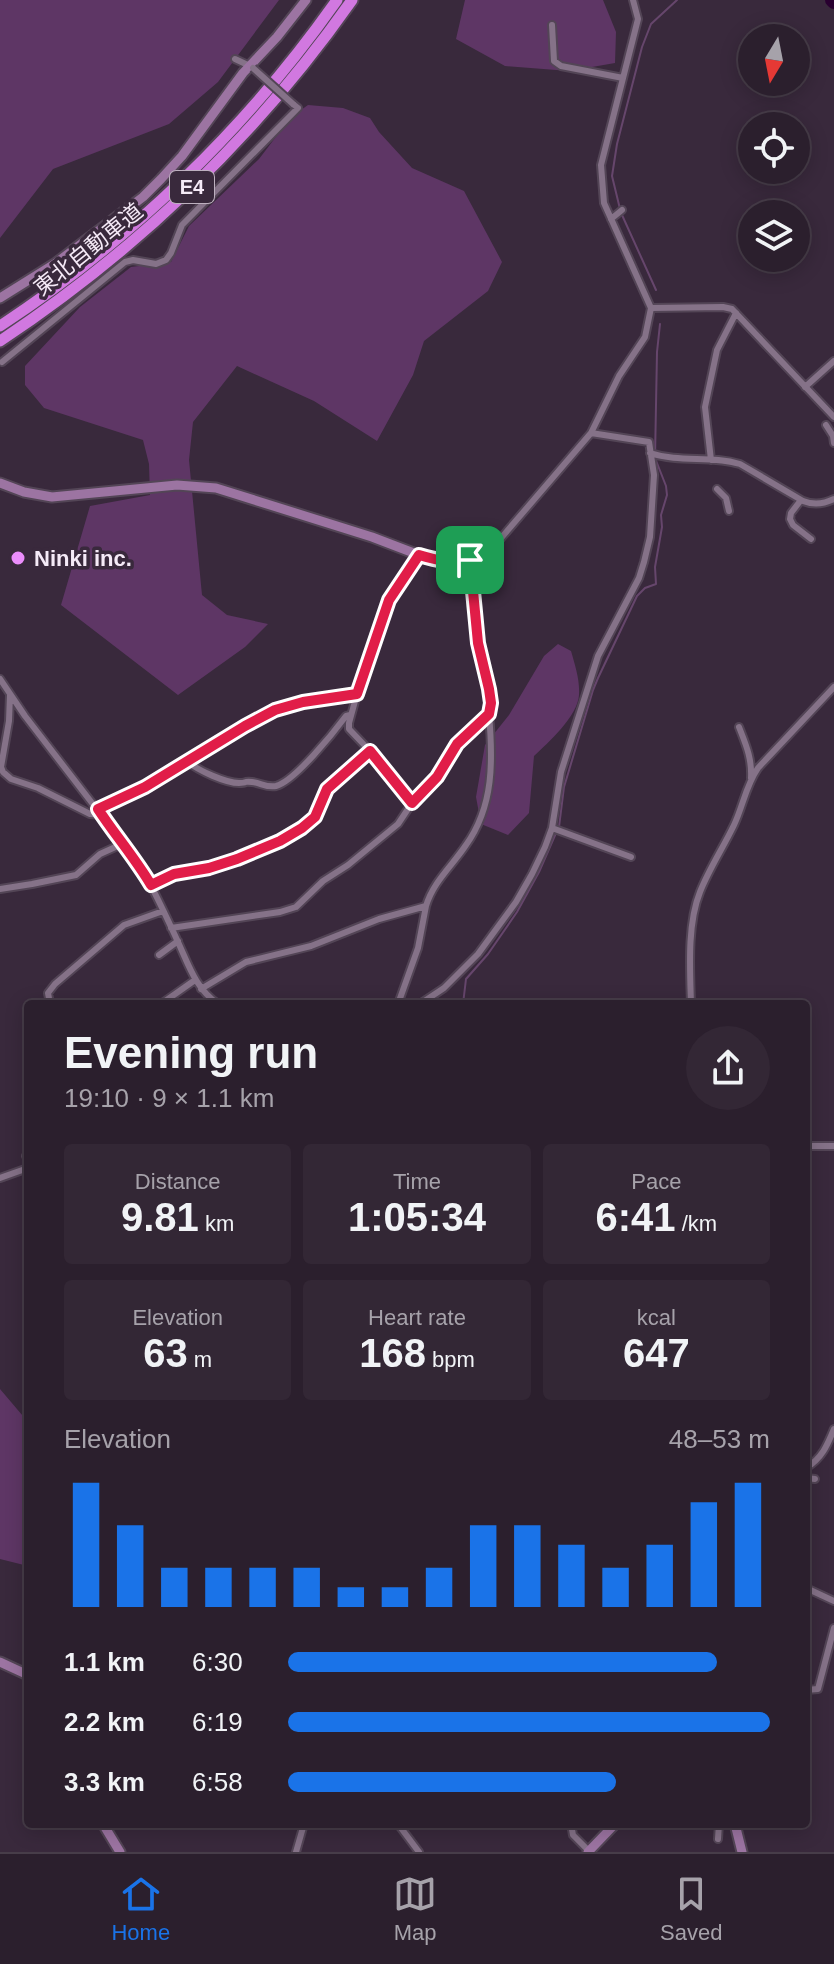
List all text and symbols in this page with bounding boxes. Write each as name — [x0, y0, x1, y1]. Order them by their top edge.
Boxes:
north arrow — [738, 24, 810, 96]
map controls — [738, 24, 810, 272]
button: locate — [738, 112, 810, 184]
road number: E4 — [170, 171, 214, 203]
street label: 東北自動車道 — [29, 198, 147, 301]
button: layers — [738, 200, 810, 272]
pin — [436, 526, 504, 594]
icon: arrive — [448, 538, 492, 582]
place label: Ninki inc. — [34, 546, 132, 571]
marker: Ninki inc. — [9, 549, 27, 567]
button: share — [686, 1026, 770, 1110]
text: Evening run — [64, 1028, 318, 1077]
text: 19:10 · 9 × 1.1 km — [64, 1083, 274, 1113]
text: Distance — [135, 1169, 220, 1194]
text: Time — [393, 1169, 441, 1194]
text: Pace — [631, 1169, 681, 1194]
text: 9.81 — [121, 1195, 199, 1239]
text: 1:05:34 — [348, 1195, 486, 1239]
text: 6:41 — [596, 1195, 676, 1239]
text: km — [199, 1211, 234, 1236]
text: /km — [676, 1211, 717, 1236]
text: Elevation — [132, 1305, 223, 1330]
text: Heart rate — [368, 1305, 466, 1330]
text: kcal — [637, 1305, 676, 1330]
text: 63 — [143, 1331, 188, 1375]
text: 168 — [359, 1331, 426, 1375]
text: 647 — [623, 1331, 690, 1375]
text: m — [188, 1347, 212, 1372]
text: bpm — [426, 1347, 475, 1372]
text: Elevation — [64, 1424, 171, 1454]
text: 48–53 m — [669, 1424, 770, 1454]
text: 1.1 km — [64, 1647, 145, 1677]
text: 6:30 — [192, 1647, 243, 1677]
text: 2.2 km — [64, 1707, 145, 1737]
text: 6:19 — [192, 1707, 243, 1737]
text: 3.3 km — [64, 1767, 145, 1797]
text: 6:58 — [192, 1767, 243, 1797]
tab: Home — [111, 1872, 170, 1946]
tab: Map — [393, 1872, 437, 1946]
tab: Saved — [660, 1872, 723, 1946]

